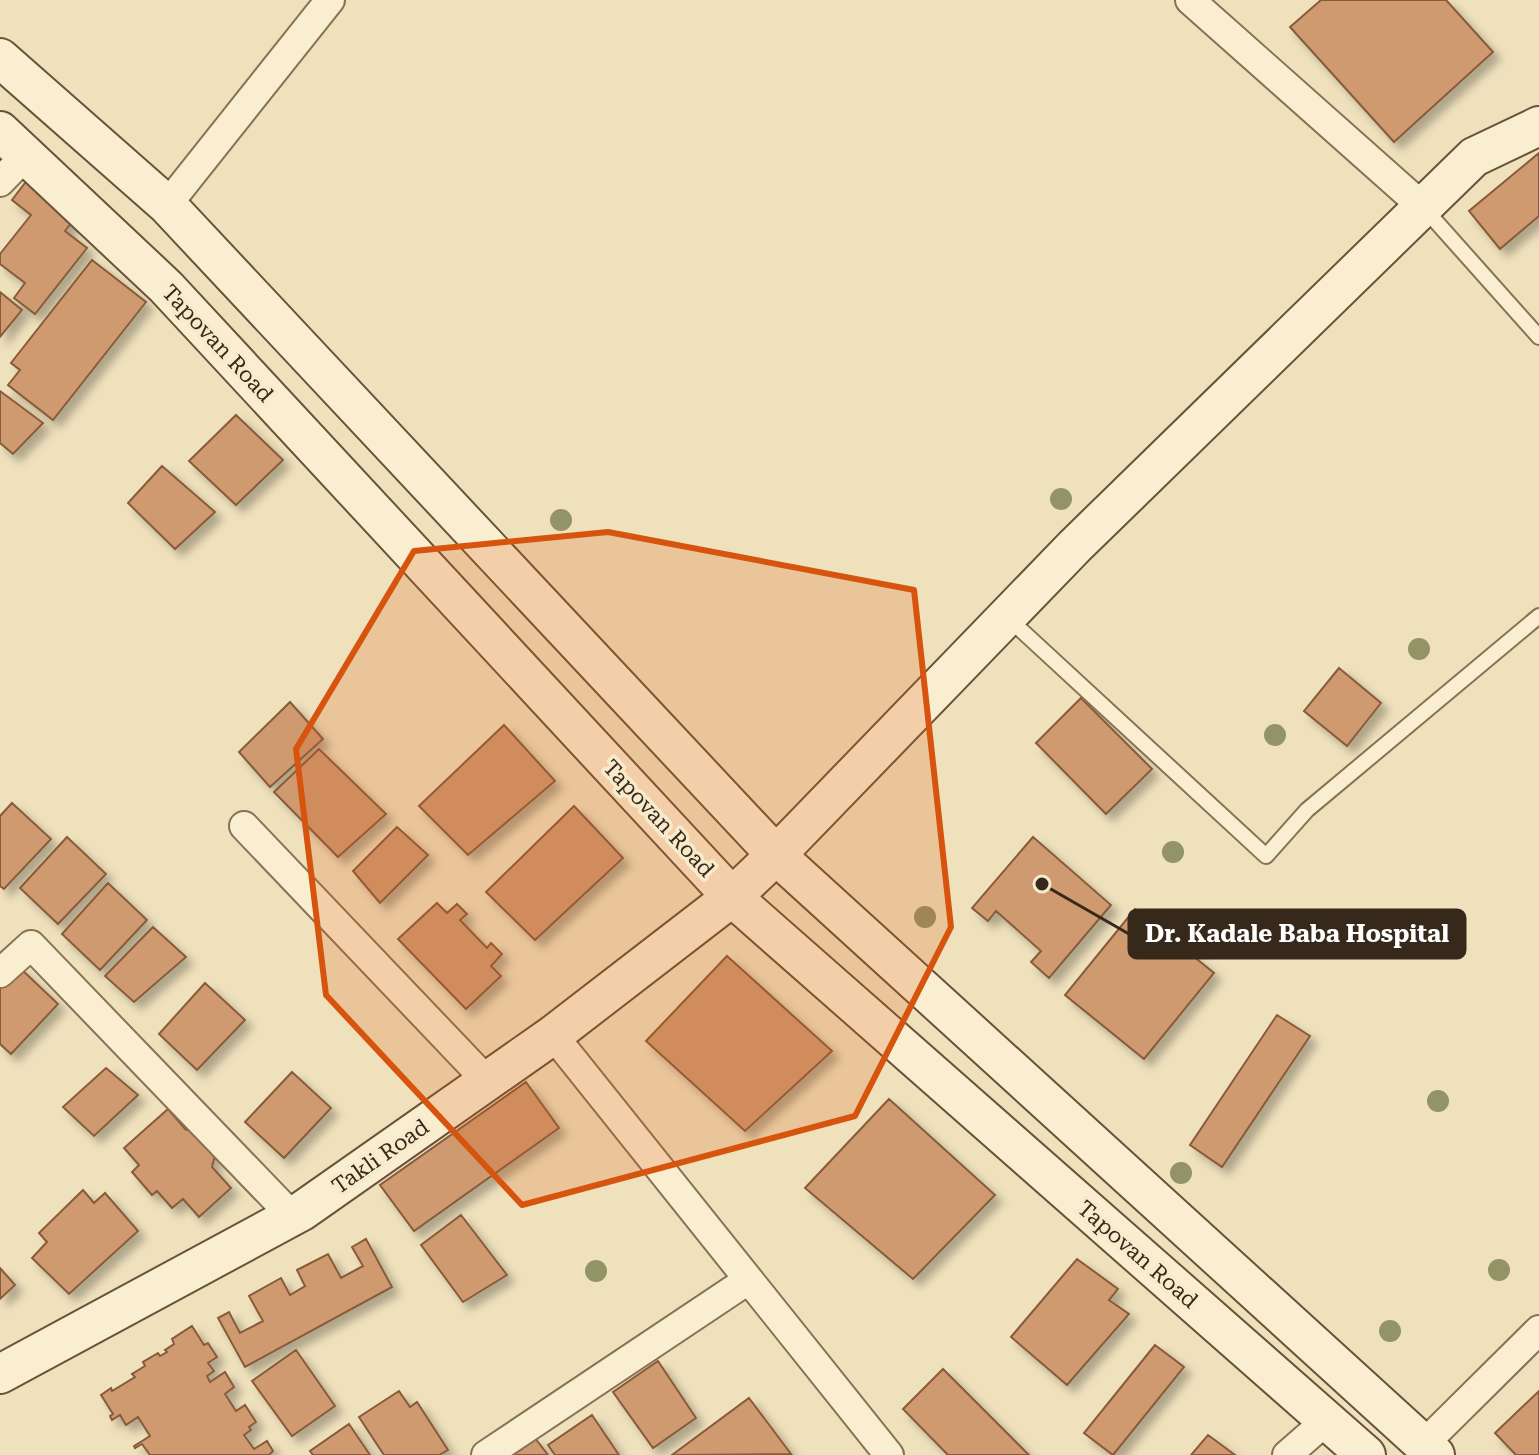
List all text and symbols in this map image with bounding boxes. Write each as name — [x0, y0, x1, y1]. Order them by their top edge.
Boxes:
street label: Tapovan Road — [157, 280, 278, 407]
street label: Tapovan Road — [598, 755, 719, 882]
callout: Dr. Kadale Baba Hospital — [1129, 910, 1465, 958]
text: Dr. Kadale Baba Hospital — [1145, 920, 1449, 948]
street label: Takli Road — [327, 1114, 433, 1199]
street label: Tapovan Road — [1073, 1196, 1203, 1313]

